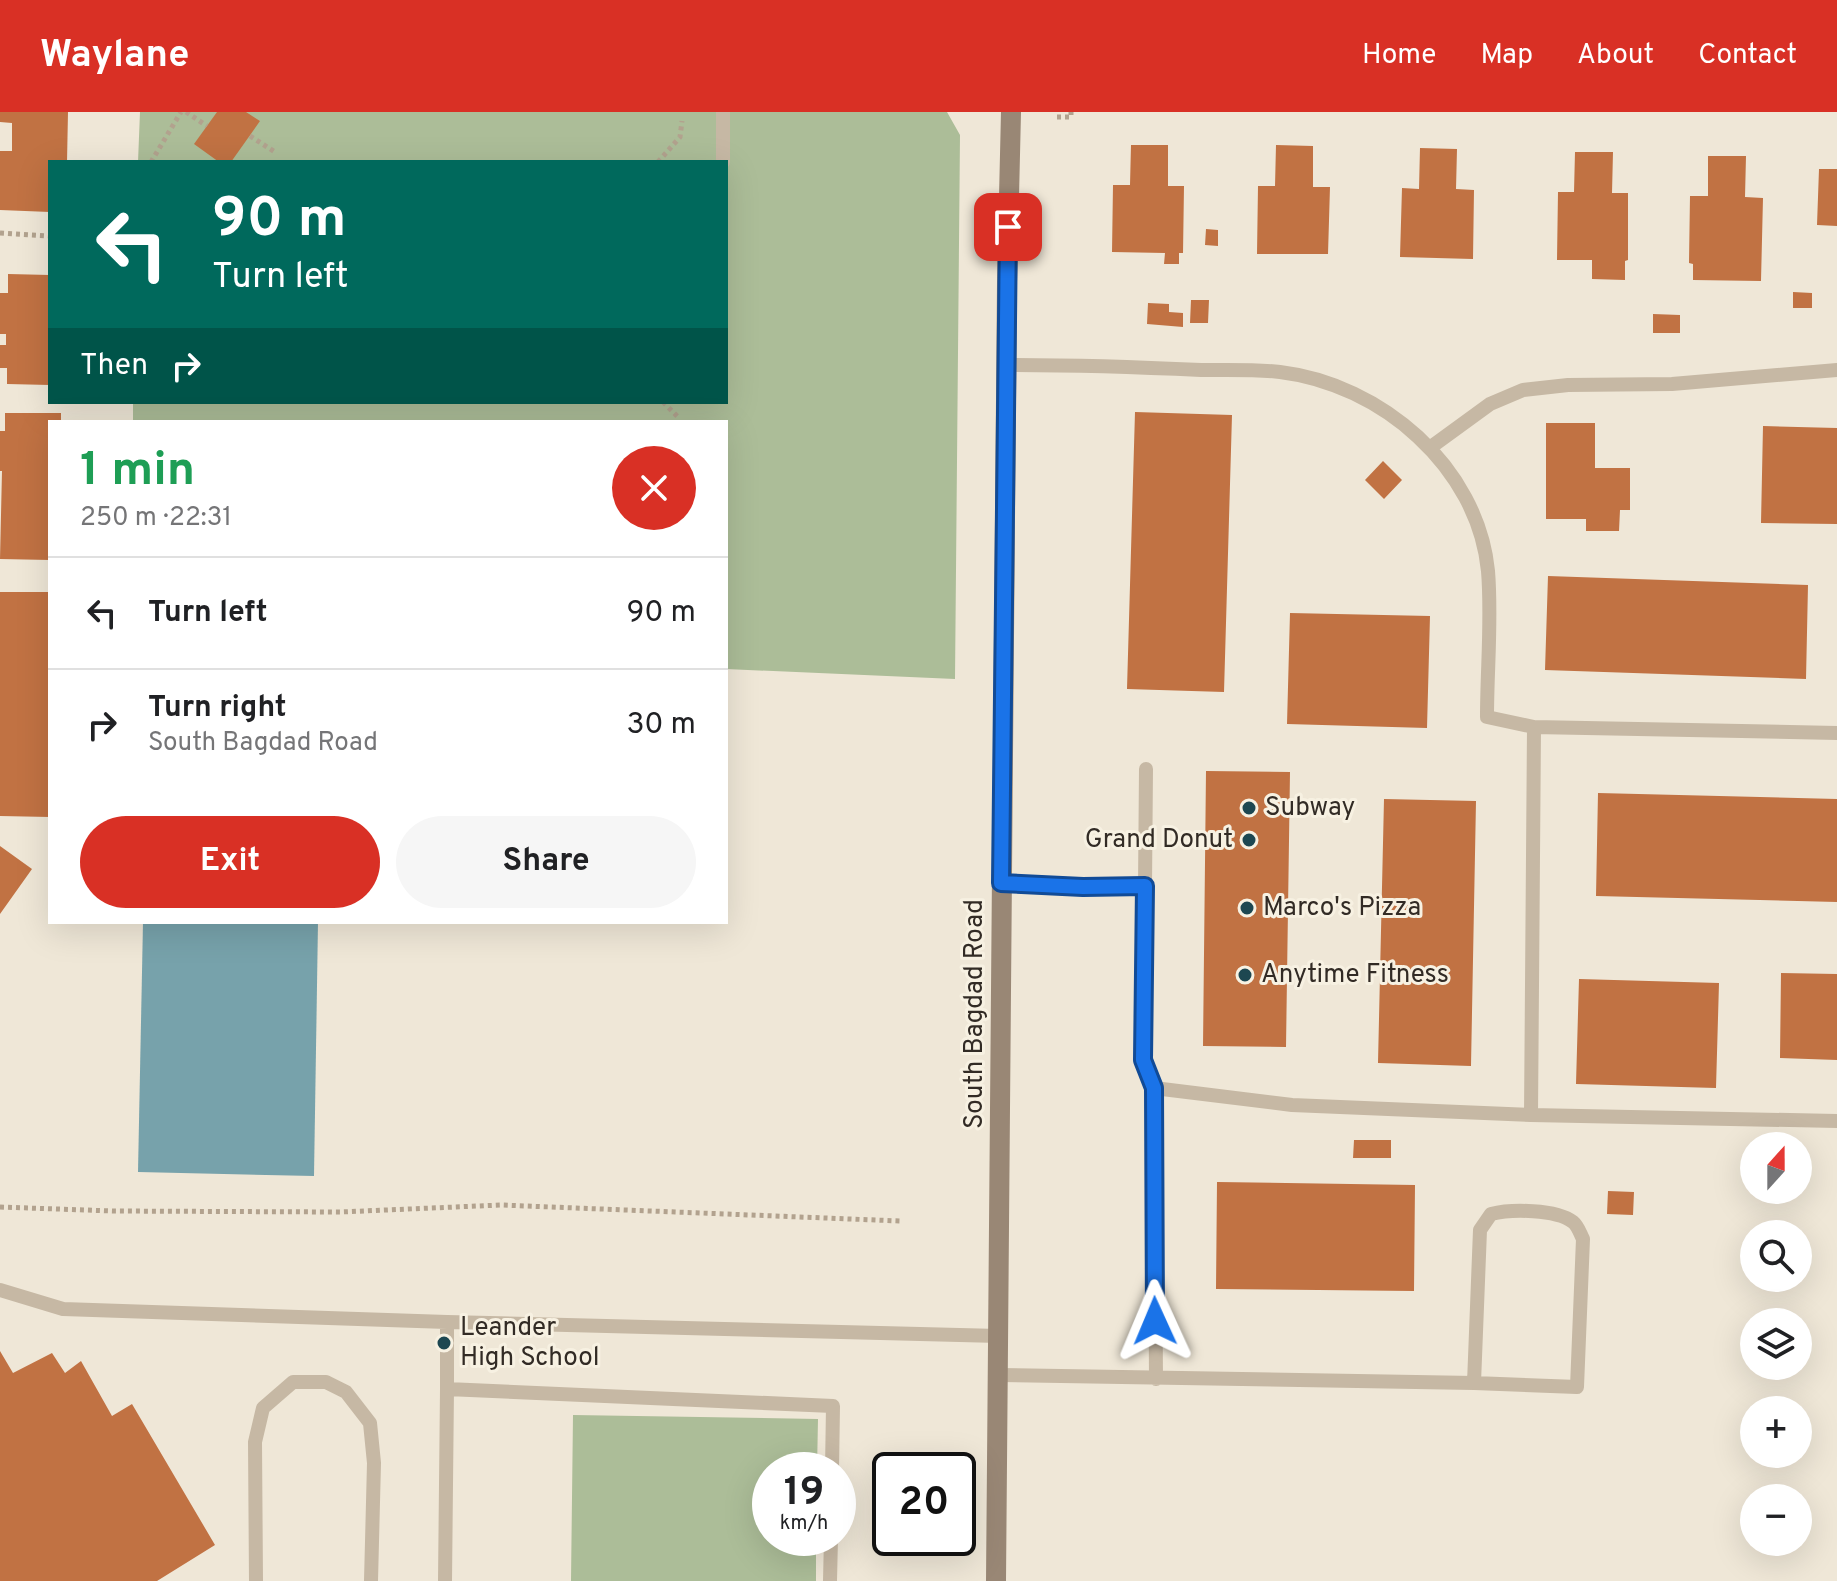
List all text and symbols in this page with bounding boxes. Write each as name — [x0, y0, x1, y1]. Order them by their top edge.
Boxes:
text: Waylane — [40, 32, 189, 81]
text: Home — [1362, 38, 1436, 74]
text: Map — [1480, 38, 1533, 74]
text: About — [1577, 38, 1654, 74]
text: Contact — [1698, 38, 1797, 74]
text: 90 m — [212, 186, 347, 256]
icon: left — [80, 192, 184, 296]
pin — [974, 193, 1042, 261]
icon: arrive — [986, 205, 1030, 249]
text: Turn left — [212, 255, 349, 301]
icon: right — [164, 344, 208, 388]
text: Then — [80, 348, 148, 385]
text: 1 min — [80, 442, 195, 502]
button: close — [612, 446, 696, 530]
text: 250 m · 22:31 — [80, 502, 232, 535]
icon: left — [80, 591, 124, 635]
text: Turn left — [148, 595, 268, 632]
text: 90 m — [627, 595, 696, 632]
text: Turn right — [148, 690, 286, 727]
icon: right — [80, 703, 124, 747]
text: 30 m — [627, 707, 696, 744]
text: South Bagdad Road — [148, 727, 378, 760]
place label: Subway — [1265, 792, 1355, 825]
marker: Subway — [1240, 799, 1258, 817]
button: Exit — [80, 816, 380, 908]
button: Share — [396, 816, 696, 908]
place label: Grand Donut — [1085, 824, 1233, 857]
marker: Grand Donut — [1240, 831, 1258, 849]
place label: Marco's Pizza — [1263, 892, 1421, 925]
street label: South Bagdad Road — [959, 899, 992, 1129]
marker: Marco's Pizza — [1238, 899, 1256, 917]
place label: Anytime Fitness — [1261, 959, 1449, 992]
marker: Anytime Fitness — [1236, 966, 1254, 984]
north arrow — [1740, 1132, 1812, 1204]
map controls — [1740, 1132, 1812, 1556]
button: search — [1740, 1220, 1812, 1292]
position arrow — [1113, 1279, 1197, 1363]
button: layers — [1740, 1308, 1812, 1380]
place label: Leander High School — [460, 1312, 600, 1375]
marker: Leander High School — [435, 1334, 453, 1352]
button: + — [1740, 1396, 1812, 1468]
speed limit sign: 20 — [872, 1452, 976, 1556]
text: 19 — [784, 1469, 824, 1519]
button: − — [1740, 1484, 1812, 1556]
text: km/h — [780, 1511, 828, 1537]

